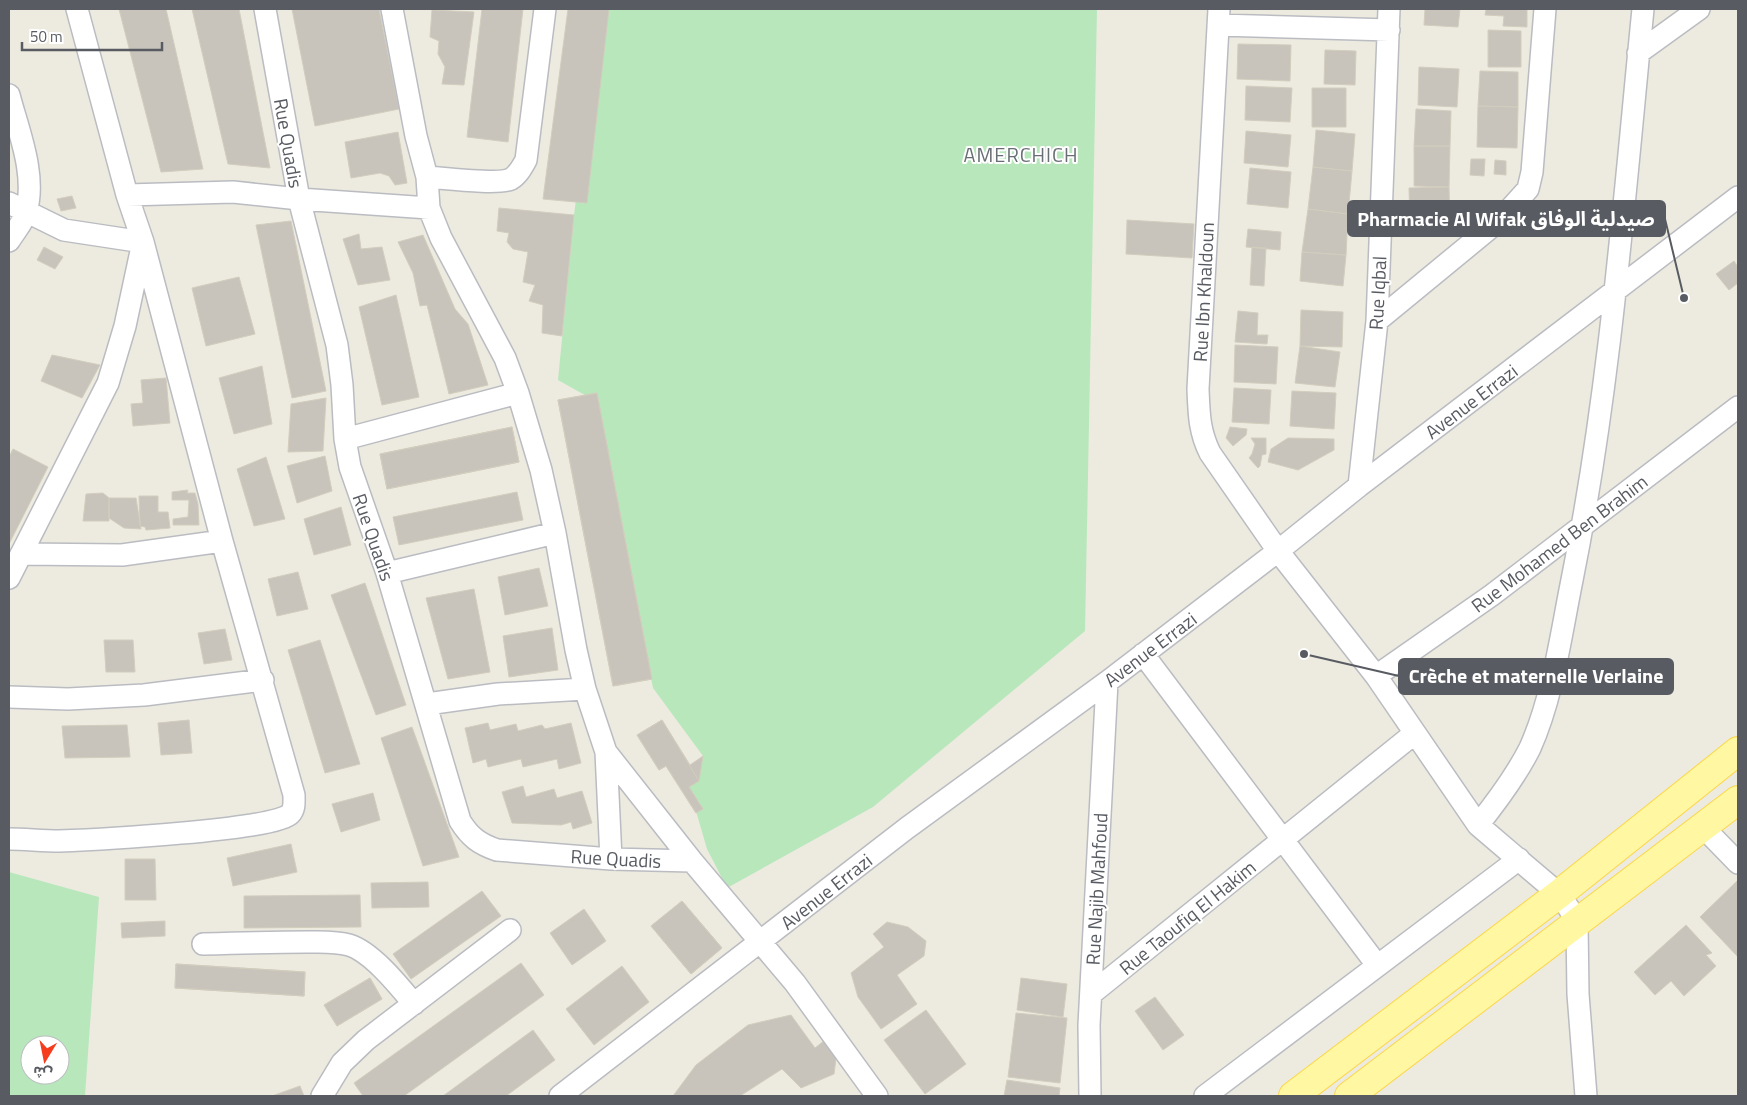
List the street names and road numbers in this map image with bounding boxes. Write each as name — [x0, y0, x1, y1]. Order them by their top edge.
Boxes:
street label: Rue Quadis — [267, 96, 311, 190]
street label: Rue Ibn Khaldoun — [1185, 221, 1221, 363]
street label: Rue Iqbal — [1361, 255, 1393, 331]
street label: Avenue Errazi — [1419, 356, 1523, 446]
street label: Rue Mohamed Ben Brahim — [1465, 467, 1653, 619]
street label: Rue Quadis — [346, 489, 403, 585]
street label: Avenue Errazi — [1098, 604, 1202, 694]
street label: Rue Najib Mahfoud — [1078, 812, 1114, 966]
street label: Rue Quadis — [570, 841, 662, 875]
street label: Avenue Errazi — [774, 846, 878, 936]
street label: Rue Taoufiq El Hakim — [1112, 853, 1262, 981]

